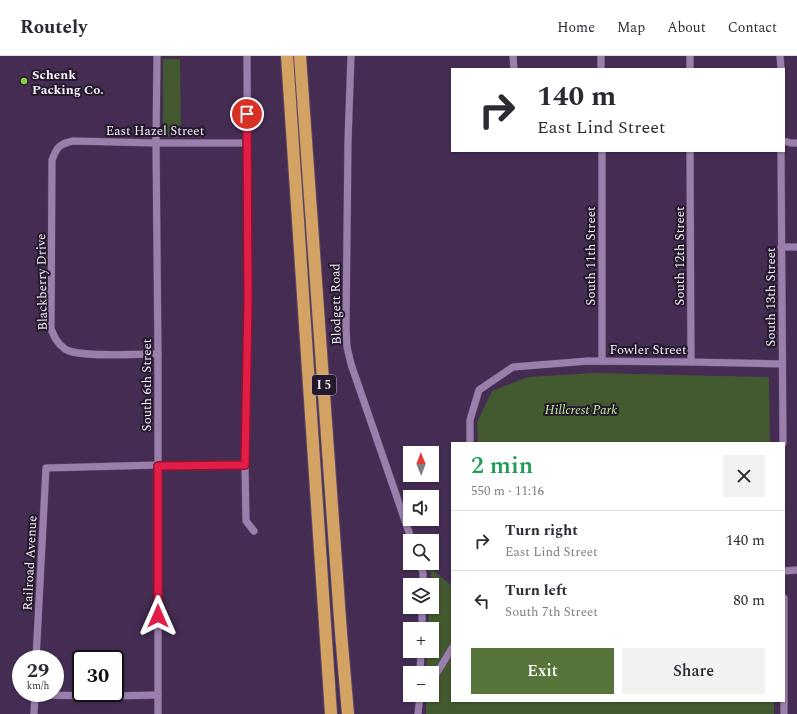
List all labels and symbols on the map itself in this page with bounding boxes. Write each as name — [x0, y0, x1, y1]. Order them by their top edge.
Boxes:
place label: Schenk Packing Co. — [32, 65, 104, 100]
marker: Schenk Packing Co. — [19, 76, 29, 86]
pin — [230, 97, 264, 131]
street label: East Hazel Street — [106, 121, 205, 141]
street label: South 11th Street — [581, 206, 601, 306]
street label: South 12th Street — [670, 206, 690, 306]
street label: Blackberry Drive — [31, 233, 53, 331]
street label: South 13th Street — [761, 247, 781, 347]
street label: Blodgett Road — [325, 263, 347, 345]
street label: South 6th Street — [137, 338, 157, 431]
street label: Fowler Street — [609, 340, 687, 360]
road number: I 5 — [312, 375, 336, 395]
park label: Hillcrest Park — [545, 400, 617, 420]
north arrow — [403, 446, 439, 482]
street label: Railroad Avenue — [18, 515, 42, 611]
position arrow — [137, 595, 179, 637]
speed limit sign: 30 — [72, 650, 124, 702]

